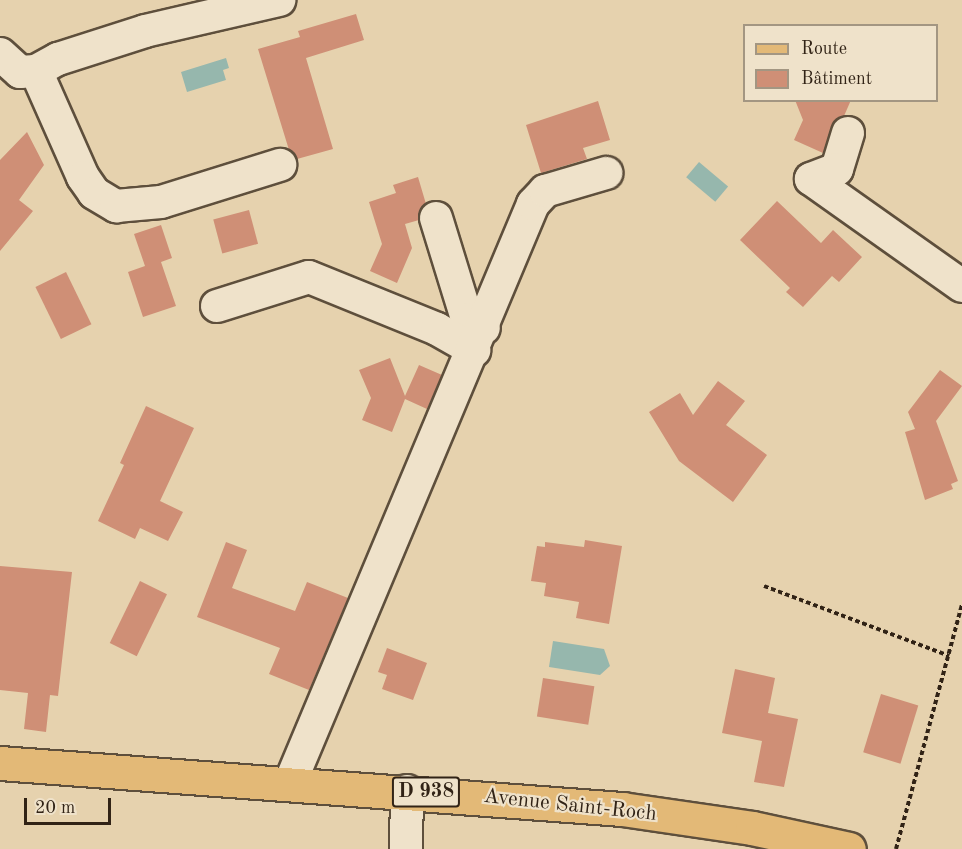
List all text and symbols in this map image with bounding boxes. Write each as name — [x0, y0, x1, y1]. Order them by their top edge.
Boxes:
legend — [743, 24, 938, 102]
text: Route — [801, 40, 847, 58]
text: Bâtiment — [801, 70, 872, 88]
road number: D 938 — [392, 775, 460, 809]
street label: Avenue Saint-Roch — [482, 784, 658, 828]
scale bar — [27, 786, 114, 824]
text: 20 m — [35, 799, 75, 817]

